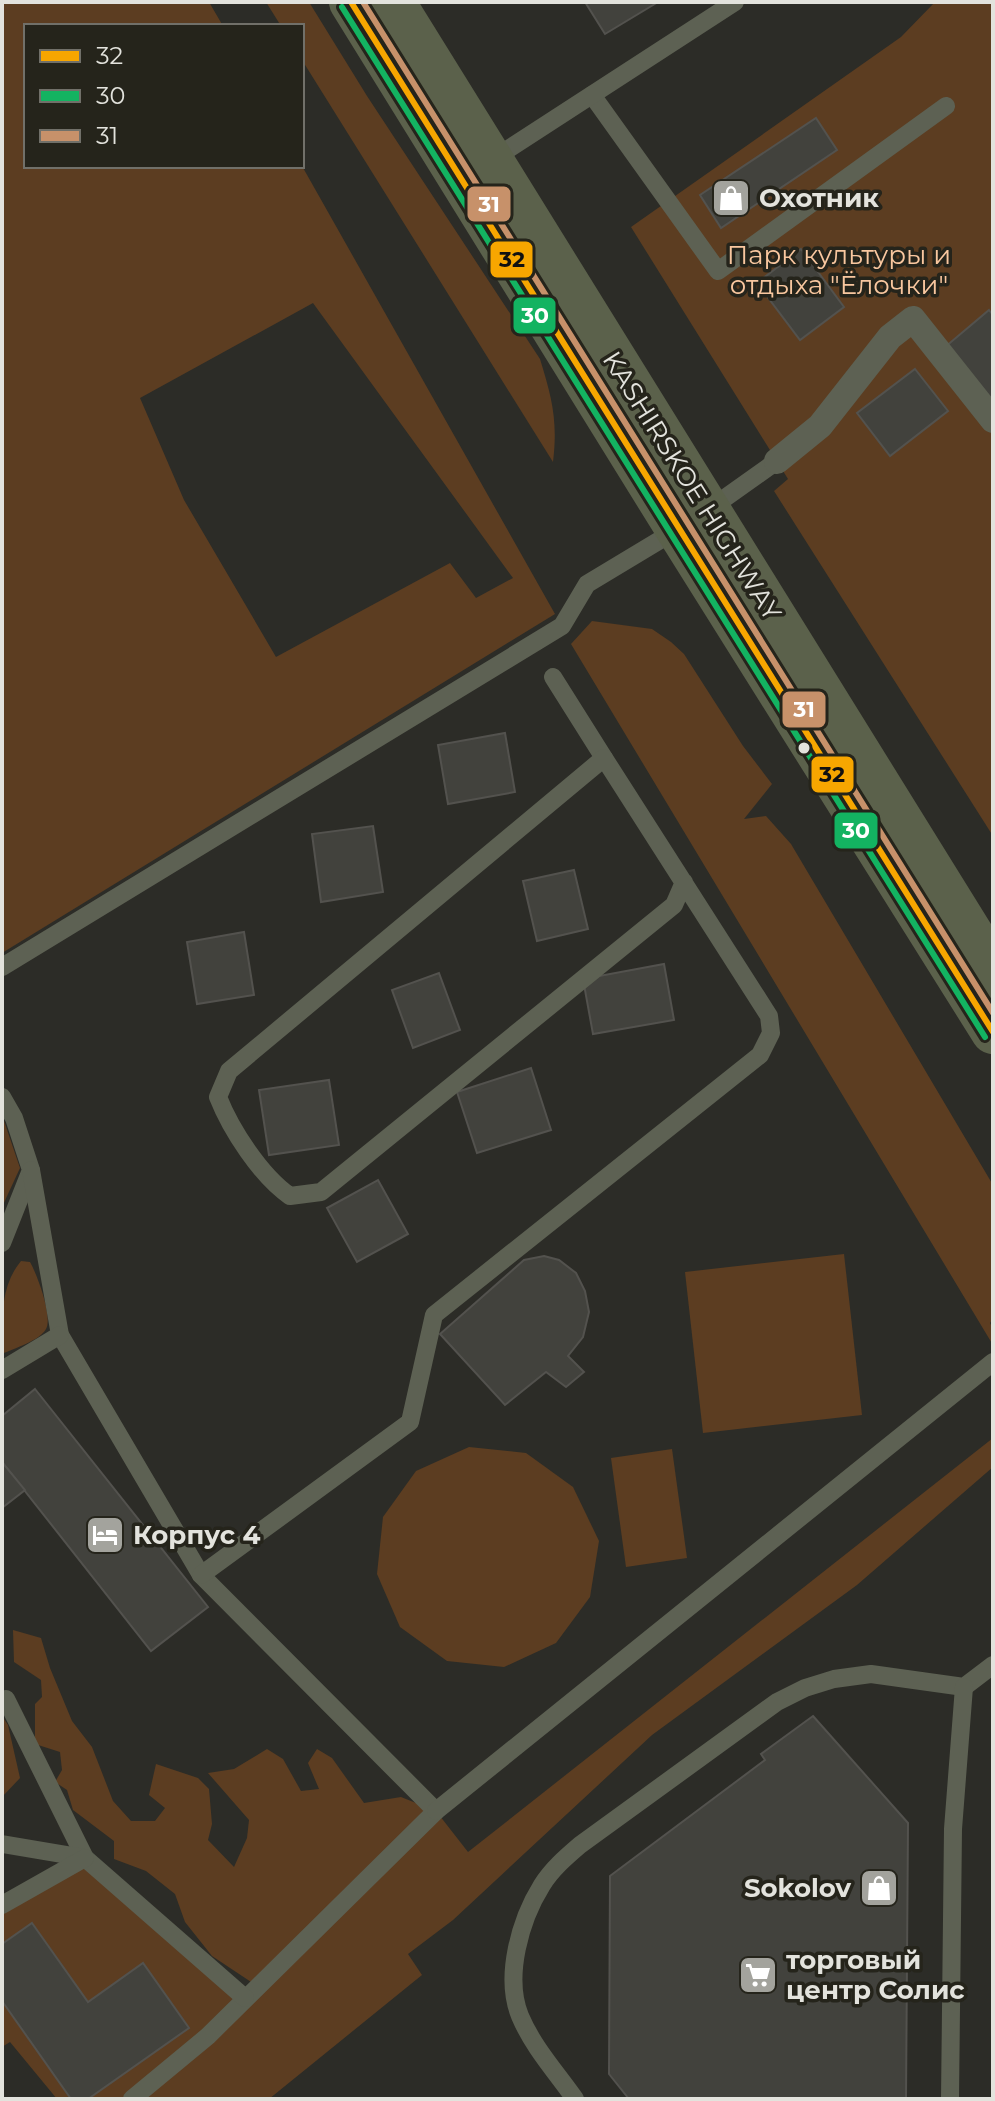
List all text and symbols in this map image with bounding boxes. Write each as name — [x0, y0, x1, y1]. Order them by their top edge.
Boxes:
legend — [24, 24, 304, 168]
text: 32 — [96, 41, 123, 70]
text: 30 — [96, 81, 125, 110]
text: 31 — [96, 121, 118, 150]
shop icon: Охотник — [710, 177, 752, 219]
place label: Охотник — [759, 182, 879, 214]
line badge: 31 — [466, 185, 512, 223]
text: 31 — [477, 191, 500, 218]
park label: Парк культуры и отдыха "Ёлочки" — [727, 239, 951, 301]
line badge: 32 — [489, 240, 534, 279]
text: 32 — [498, 246, 525, 273]
line badge: 30 — [512, 296, 557, 335]
text: 30 — [520, 302, 549, 329]
street label: KASHIRSKOE HIGHWAY — [596, 345, 788, 627]
line badge: 31 — [781, 690, 827, 729]
text: 31 — [792, 696, 815, 723]
unlabelled marker — [796, 740, 812, 756]
line badge: 32 — [810, 755, 855, 794]
text: 32 — [818, 761, 845, 788]
line badge: 30 — [833, 811, 879, 850]
text: 30 — [841, 817, 870, 844]
hotel icon: Корпус 4 — [84, 1514, 126, 1556]
place label: Корпус 4 — [133, 1519, 261, 1551]
shop icon: Sokolov — [858, 1867, 900, 1909]
place label: Sokolov — [744, 1872, 851, 1904]
place label: торговый центр Солис — [786, 1944, 965, 2006]
supermarket icon: торговый центр Солис — [737, 1954, 779, 1996]

